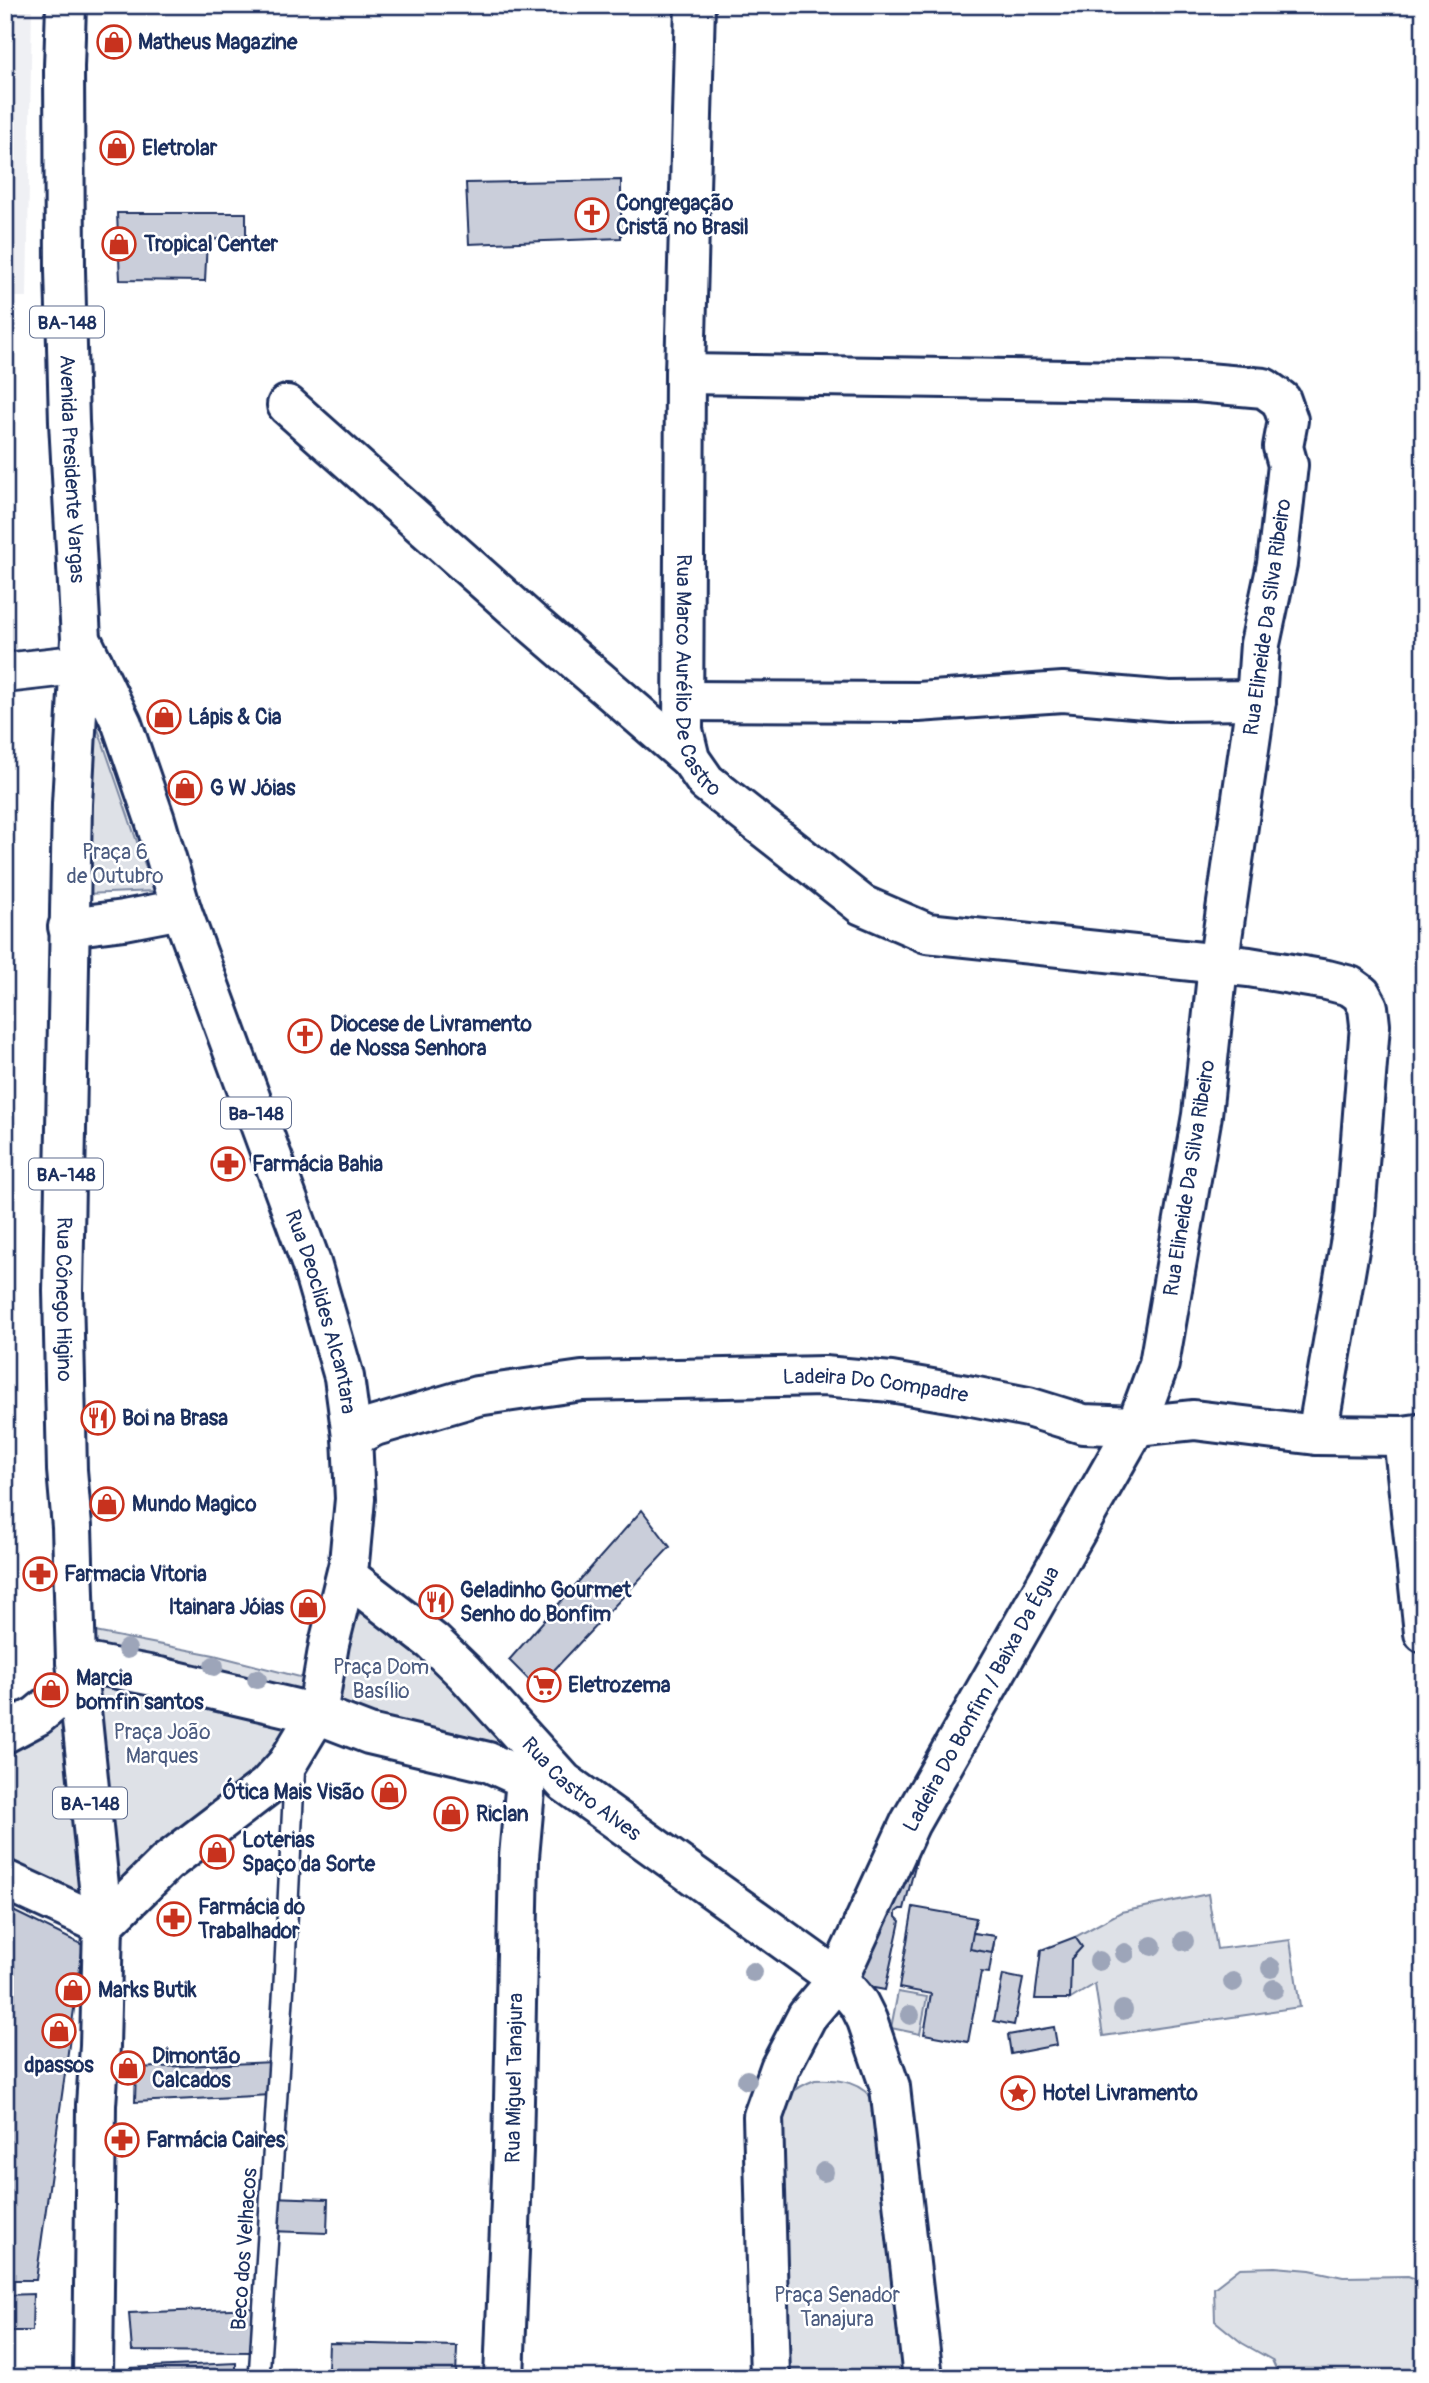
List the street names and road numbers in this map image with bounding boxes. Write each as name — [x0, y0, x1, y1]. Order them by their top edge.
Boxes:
road number: BA-148 — [30, 306, 104, 338]
street label: Avenida Presidente Vargas — [53, 354, 91, 585]
street label: Rua Elineide Da Silva Ribeiro — [1238, 497, 1297, 737]
street label: Rua Marco Aurélio De Castro — [669, 554, 726, 803]
street label: Rua Elineide Da Silva Ribeiro — [1157, 1058, 1222, 1298]
road number: Ba-148 — [221, 1098, 291, 1128]
road number: BA-148 — [29, 1158, 103, 1190]
street label: Rua Deoclides Alcantara — [279, 1206, 362, 1416]
street label: Rua Cônego Higino — [49, 1217, 78, 1382]
street label: Ladeira Do Compadre — [782, 1363, 971, 1409]
street label: Ladeira Do Bonfim / Baixa Da Égua — [897, 1562, 1066, 1837]
street label: Rua Castro Alves — [516, 1732, 647, 1847]
road number: BA-148 — [53, 1787, 127, 1818]
street label: Rua Miguel Tanajura — [500, 1993, 529, 2163]
street label: Beco dos Velhacos — [225, 2166, 264, 2331]

